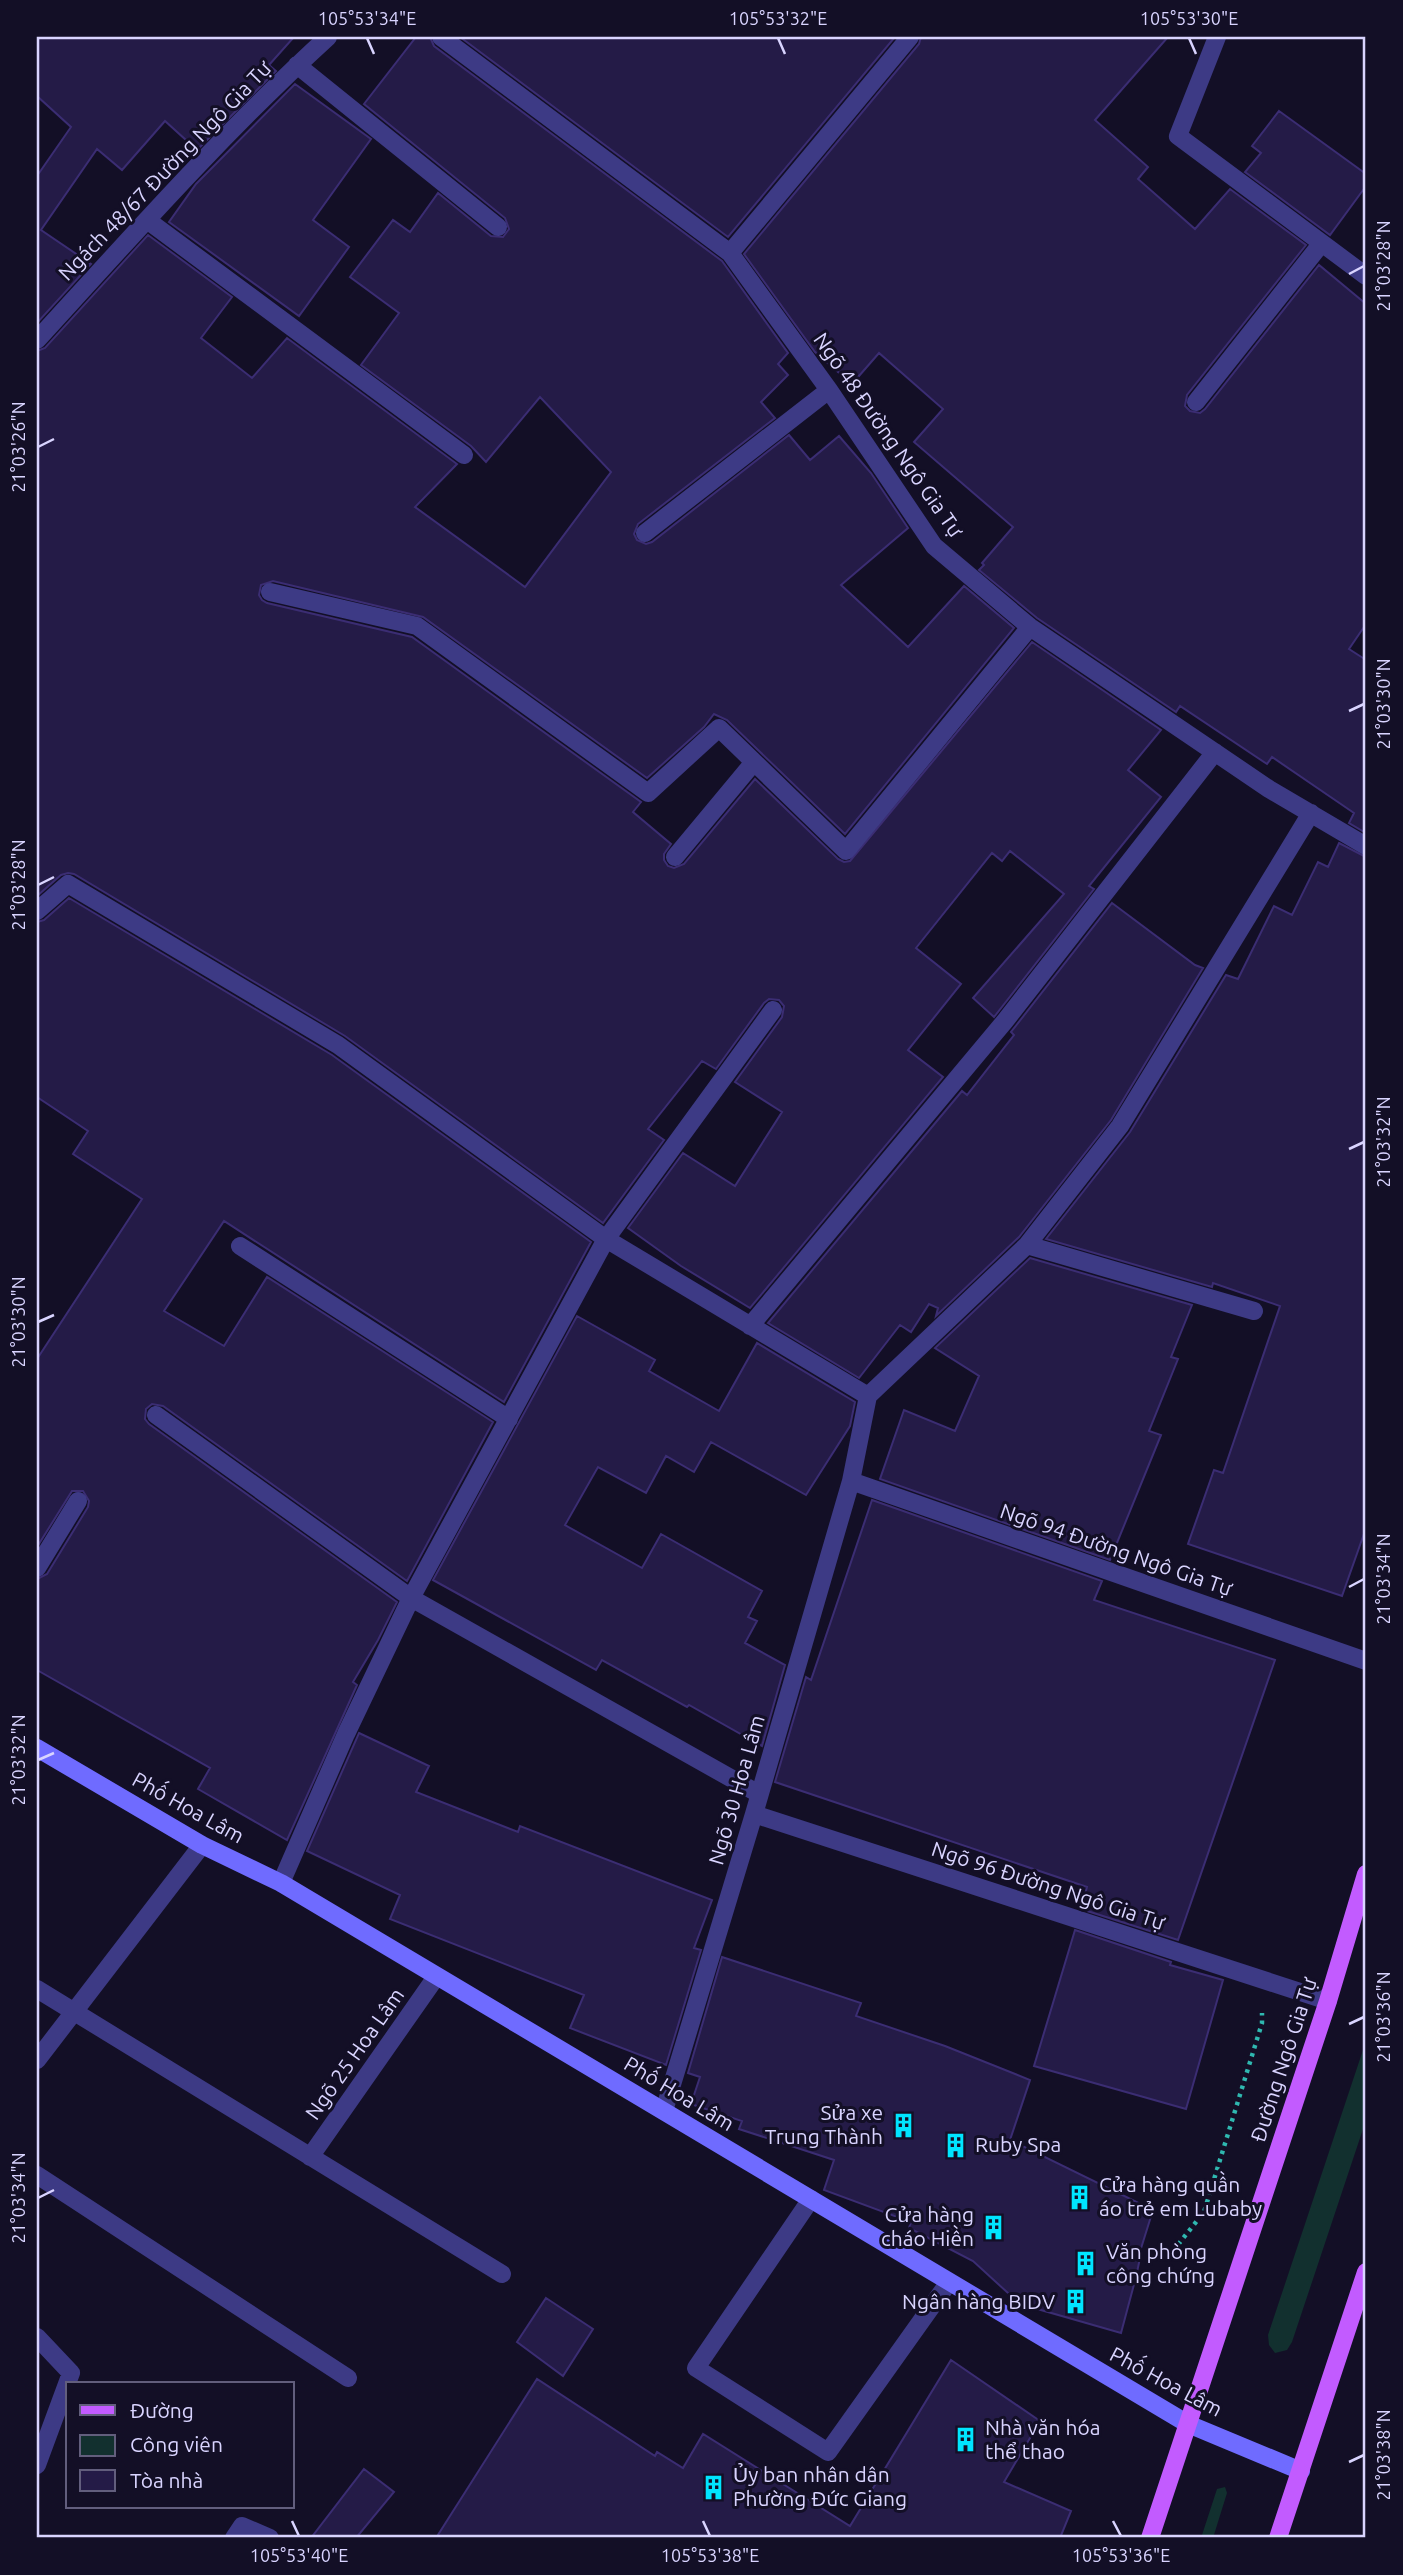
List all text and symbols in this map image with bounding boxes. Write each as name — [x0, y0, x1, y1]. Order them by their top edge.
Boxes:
text: 105°53'34"E — [318, 8, 416, 28]
text: 105°53'32"E — [729, 8, 827, 28]
text: 105°53'30"E — [1140, 8, 1238, 28]
street label: Ngách 48/67 Đường Ngô Gia Tự — [53, 55, 276, 285]
text: 21°03'28"N — [1373, 220, 1393, 312]
street label: Ngõ 48 Đường Ngô Gia Tự — [809, 328, 969, 542]
text: 21°03'26"N — [8, 401, 28, 493]
text: 21°03'30"N — [1373, 658, 1393, 750]
text: 21°03'28"N — [8, 839, 28, 931]
text: 21°03'32"N — [1373, 1096, 1393, 1188]
text: 21°03'30"N — [8, 1276, 28, 1368]
street label: Ngõ 94 Đường Ngô Gia Tự — [997, 1498, 1236, 1600]
text: 21°03'34"N — [1373, 1533, 1393, 1625]
street label: Ngõ 30 Hoa Lâm — [703, 1712, 769, 1867]
text: 21°03'32"N — [8, 1714, 28, 1806]
street label: Phố Hoa Lâm — [129, 1765, 249, 1848]
street label: Ngõ 96 Đường Ngô Gia Tự — [929, 1836, 1168, 1934]
text: 21°03'36"N — [1373, 1971, 1393, 2063]
street label: Đường Ngô Gia Tự — [1245, 1974, 1321, 2145]
street label: Ngõ 25 Hoa Lâm — [300, 1983, 408, 2124]
street label: Phố Hoa Lâm — [620, 2049, 740, 2135]
place label: Sửa xe Trung Thành — [765, 2100, 883, 2148]
building icon: Sửa xe Trung Thành — [889, 2111, 917, 2139]
building icon: Ruby Spa — [941, 2131, 969, 2159]
place label: Ruby Spa — [975, 2132, 1061, 2156]
text: 21°03'34"N — [8, 2152, 28, 2244]
place label: Cửa hàng quần áo trẻ em Lubaby — [1099, 2170, 1262, 2220]
building icon: Cửa hàng quần áo trẻ em Lubaby — [1065, 2183, 1093, 2211]
place label: Cửa hàng cháo Hiền — [881, 2202, 974, 2250]
building icon: Cửa hàng cháo Hiền — [980, 2213, 1008, 2241]
place label: Văn phòng công chứng — [1106, 2239, 1215, 2287]
building icon: Văn phòng công chứng — [1072, 2250, 1100, 2278]
building icon: Ngân hàng BIDV — [1061, 2288, 1089, 2316]
place label: Ngân hàng BIDV — [902, 2289, 1056, 2313]
street label: Phố Hoa Lâm — [1106, 2340, 1228, 2421]
legend — [66, 2382, 294, 2508]
text: Đường — [130, 2398, 194, 2422]
text: 21°03'38"N — [1373, 2409, 1393, 2501]
place label: Nhà văn hóa thể thao — [985, 2415, 1100, 2463]
building icon: Nhà văn hóa thể thao — [951, 2426, 979, 2454]
text: Công viên — [130, 2432, 223, 2456]
place label: Ủy ban nhân dân Phường Đức Giang — [733, 2462, 907, 2510]
text: Tòa nhà — [130, 2468, 203, 2492]
building icon: Ủy ban nhân dân Phường Đức Giang — [699, 2473, 727, 2501]
text: 105°53'40"E — [250, 2545, 348, 2565]
text: 105°53'38"E — [661, 2545, 759, 2565]
text: 105°53'36"E — [1072, 2545, 1170, 2565]

